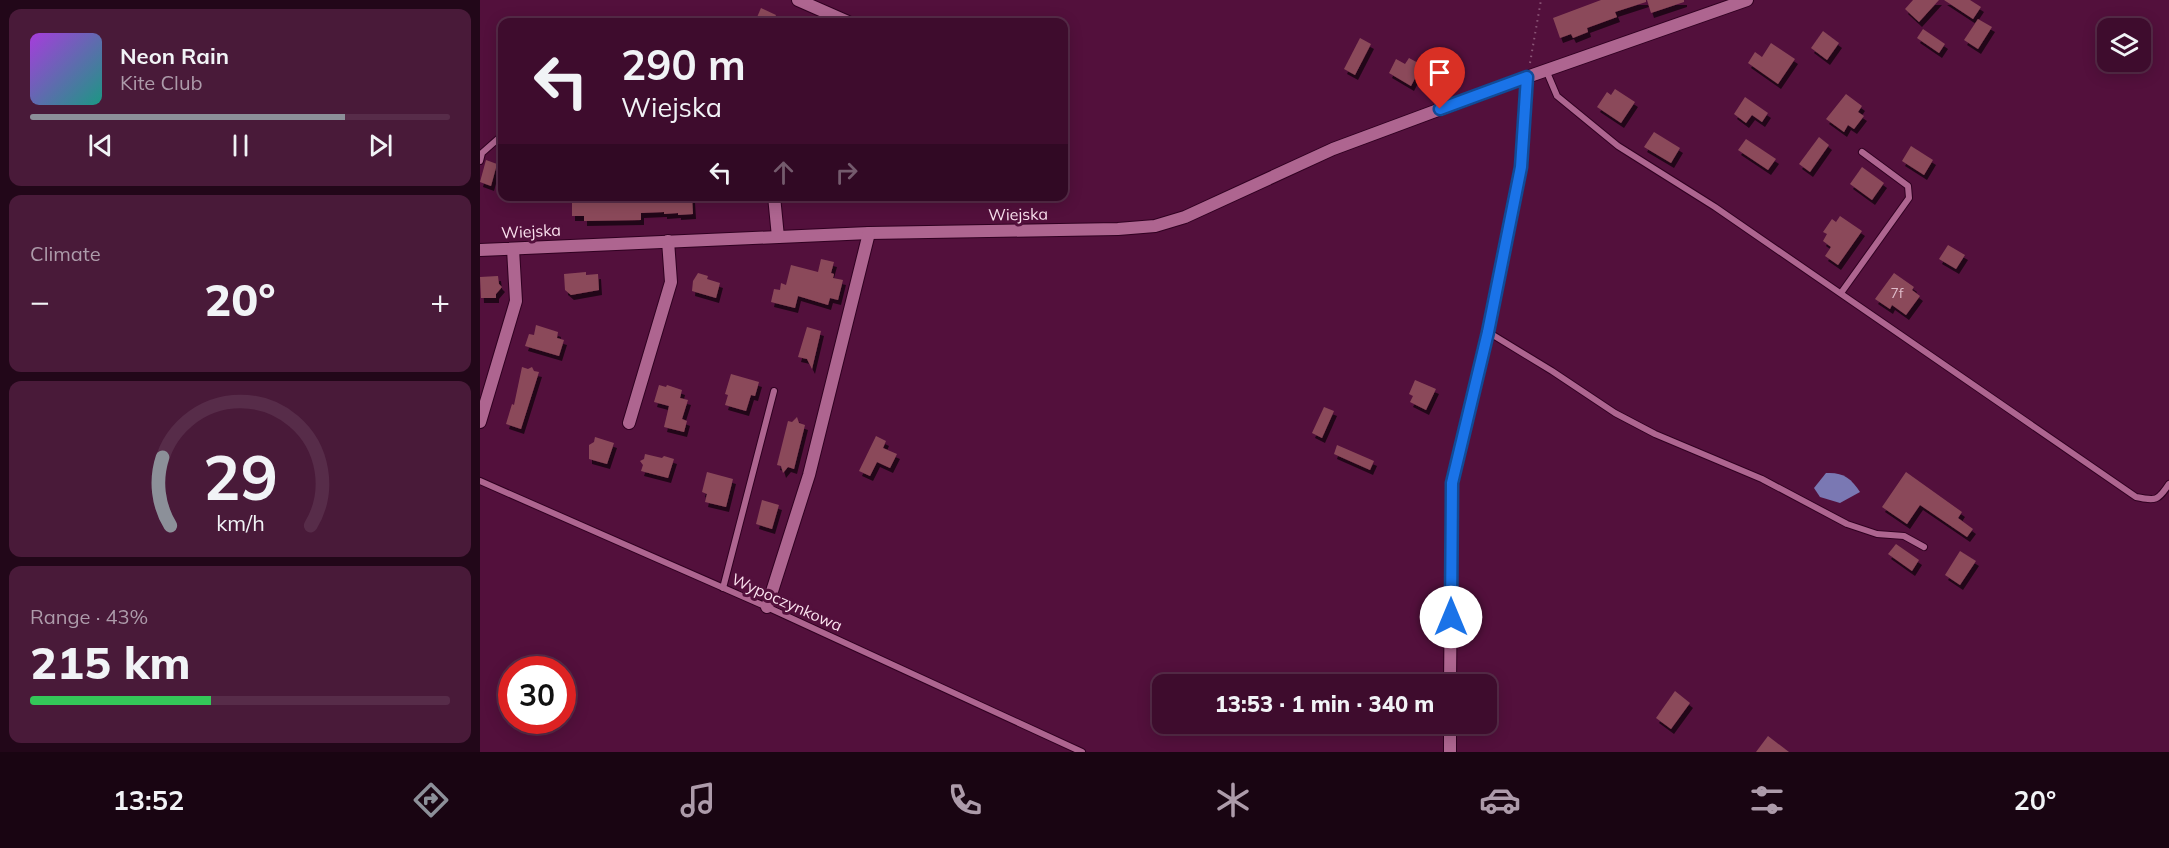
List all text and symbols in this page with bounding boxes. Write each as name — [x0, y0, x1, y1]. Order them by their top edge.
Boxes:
map controls — [2097, 18, 2151, 72]
button: layers — [2097, 18, 2151, 72]
text: 290 m — [621, 38, 746, 91]
text: Neon Rain — [120, 42, 229, 70]
icon: left — [522, 42, 600, 120]
pin — [1414, 47, 1465, 109]
icon: arrive — [1423, 56, 1456, 89]
text: Kite Club — [120, 70, 202, 95]
text: Wiejska — [621, 90, 722, 124]
icon: previous — [84, 129, 117, 162]
icon: pause — [224, 129, 257, 162]
icon: next — [364, 129, 397, 162]
icon: left — [704, 156, 737, 189]
icon: ahead — [767, 156, 800, 189]
icon: right — [830, 156, 863, 189]
street label: Wiejska — [988, 203, 1048, 225]
street label: Wiejska — [501, 219, 561, 243]
text: Climate — [30, 241, 101, 266]
text: 20° — [204, 271, 276, 327]
text: − — [30, 280, 50, 321]
text: + — [430, 280, 450, 321]
house number: 7f — [1890, 284, 1904, 302]
text: 29 — [203, 437, 277, 516]
text: km/h — [216, 509, 264, 536]
street label: Wypoczynkowa — [729, 569, 845, 635]
position arrow — [1419, 585, 1483, 649]
text: Range · 43% — [30, 604, 148, 629]
text: 215 km — [30, 634, 191, 690]
speed limit sign: 30 — [498, 656, 576, 734]
text: 13:53 · 1 min · 340 m — [1215, 690, 1434, 718]
icon: directions — [410, 779, 452, 821]
icon: music — [677, 779, 719, 821]
icon: phone — [944, 779, 986, 821]
icon: climate — [1212, 779, 1254, 821]
icon: car — [1479, 779, 1521, 821]
icon: filters — [1746, 779, 1788, 821]
text: 13:52 — [113, 783, 184, 817]
text: 20° — [2014, 783, 2056, 817]

